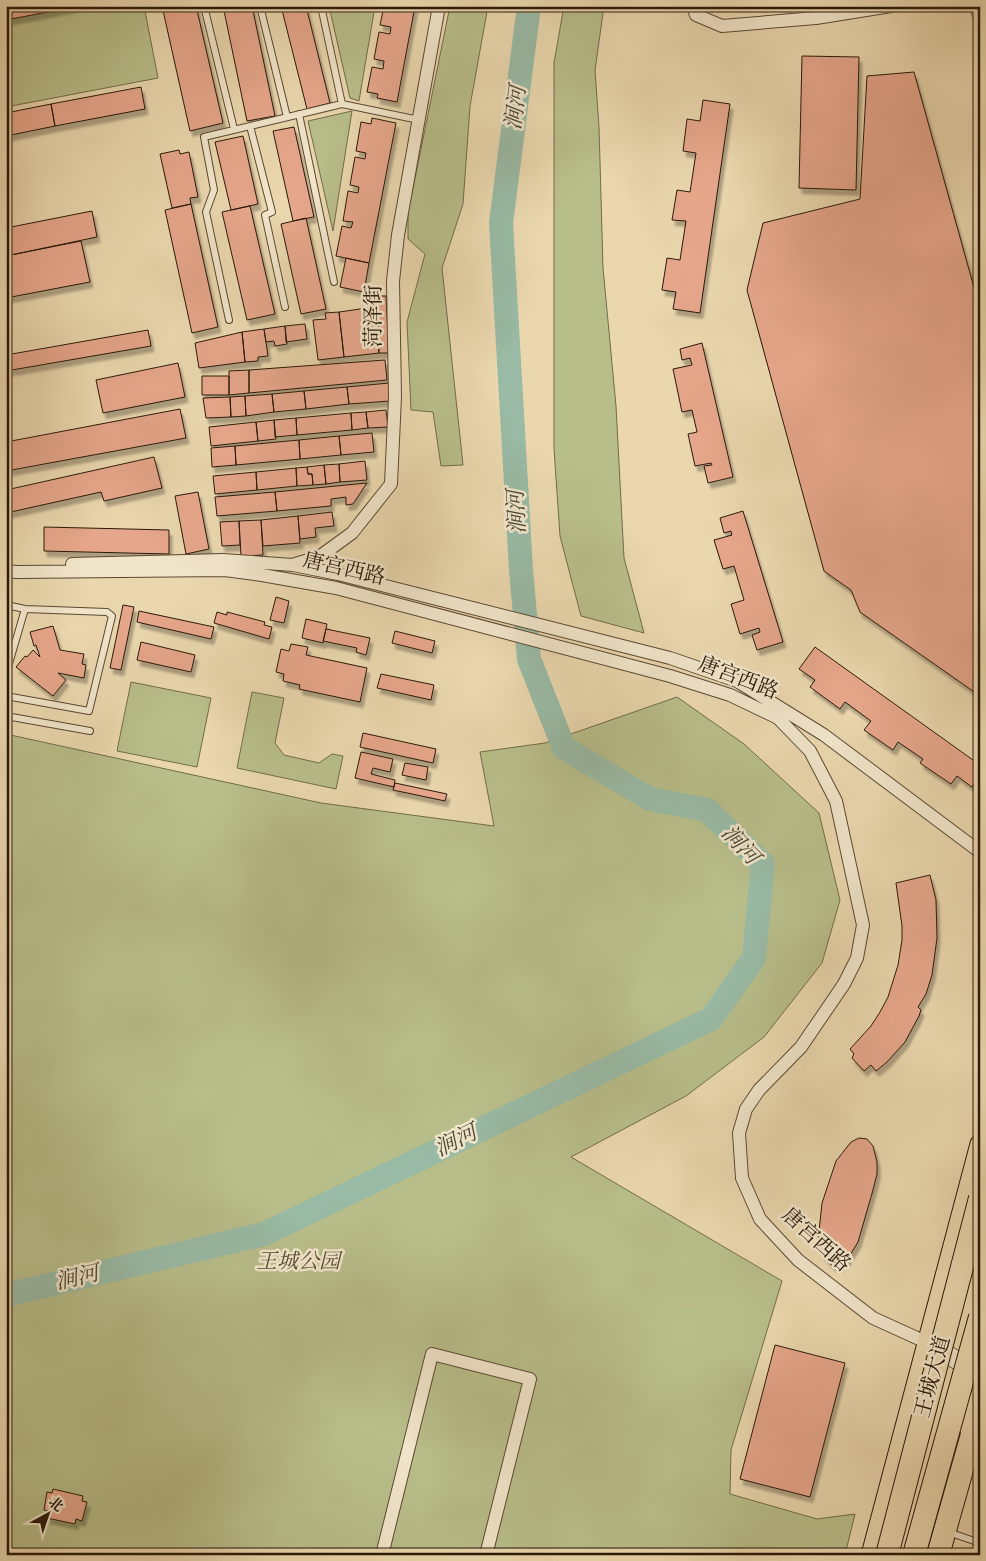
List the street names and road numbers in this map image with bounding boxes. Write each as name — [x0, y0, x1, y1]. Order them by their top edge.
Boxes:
street label: 菏泽街 — [361, 285, 387, 348]
street label: 唐宫西路 — [300, 547, 388, 591]
street label: 唐宫西路 — [694, 651, 782, 705]
street label: 唐宫西路 — [776, 1202, 856, 1278]
street label: 王城大道 — [910, 1333, 956, 1421]

